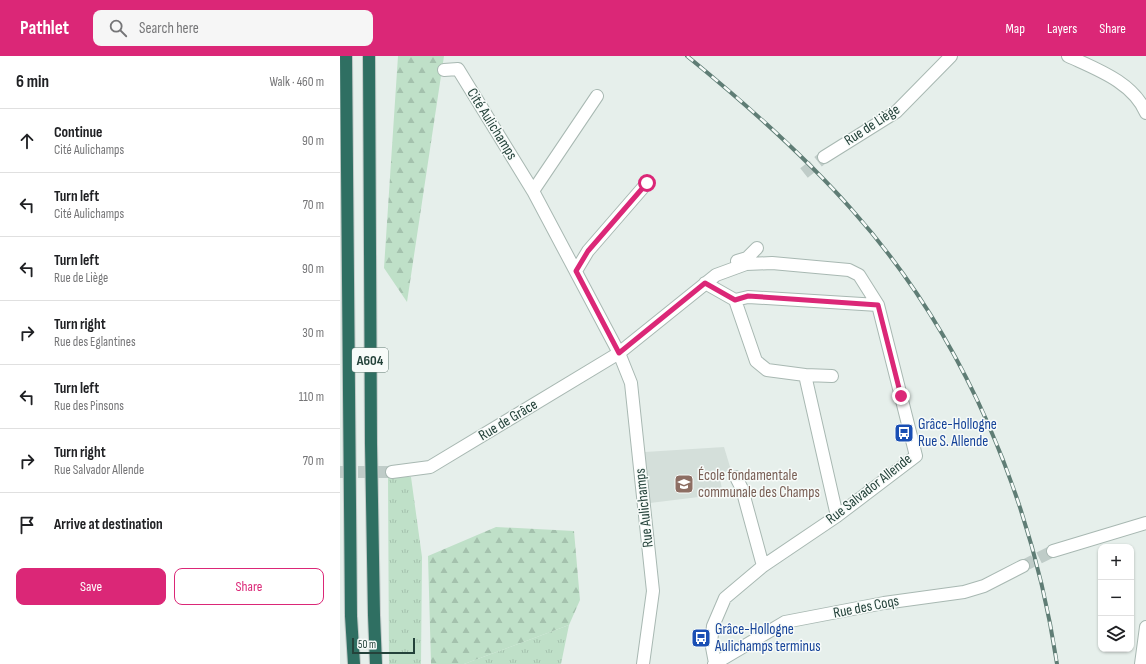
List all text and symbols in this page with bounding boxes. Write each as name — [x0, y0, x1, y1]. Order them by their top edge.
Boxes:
search box — [93, 10, 373, 46]
text: Pathlet — [20, 17, 69, 40]
icon: search — [107, 17, 129, 39]
text: Search here — [139, 19, 199, 38]
text: Map — [1005, 20, 1025, 37]
text: Layers — [1047, 20, 1077, 37]
text: Share — [1099, 20, 1126, 37]
text: 6 min — [16, 72, 49, 92]
text: Walk · 460 m — [269, 74, 324, 90]
street label: Cité Aulichamps — [462, 85, 522, 163]
street label: Rue de Liège — [841, 100, 903, 150]
text: Continue — [54, 123, 103, 142]
icon: ahead — [16, 130, 38, 152]
text: 90 m — [302, 133, 324, 149]
text: Cité Aulichamps — [54, 142, 124, 158]
route start — [638, 174, 656, 192]
text: Turn left — [54, 187, 99, 206]
icon: left — [16, 194, 38, 216]
text: 70 m — [303, 197, 324, 213]
text: Cité Aulichamps — [54, 206, 124, 222]
text: Turn left — [54, 251, 99, 270]
icon: left — [16, 258, 38, 280]
text: 90 m — [302, 261, 324, 277]
text: Rue de Liège — [54, 270, 108, 286]
text: Turn right — [54, 315, 106, 334]
icon: right — [16, 322, 38, 344]
text: 30 m — [302, 325, 324, 341]
text: Rue des Eglantines — [54, 334, 136, 350]
road number: A604 — [352, 348, 388, 372]
text: Turn left — [54, 379, 99, 398]
icon: left — [16, 386, 38, 408]
route end — [892, 387, 910, 405]
text: 110 m — [299, 389, 324, 405]
street label: Rue de Grâce — [475, 395, 541, 445]
text: Rue des Pinsons — [54, 398, 124, 414]
place label: Grâce-Hollogne Rue S. Allende — [918, 415, 997, 451]
bus stop icon: Grâce-Hollogne Rue S. Allende — [893, 422, 915, 444]
text: Turn right — [54, 443, 106, 462]
street label: Rue Salvador Allende — [822, 449, 916, 529]
icon: right — [16, 450, 38, 472]
text: 70 m — [303, 453, 324, 469]
text: Rue Salvador Allende — [54, 462, 144, 478]
place label: École fondamentale communale des Champs — [698, 466, 820, 502]
street label: Rue Aulichamps — [630, 467, 658, 549]
school or university icon: École fondamentale communale des Champs — [673, 473, 695, 495]
icon: arrive — [16, 514, 38, 536]
text: Arrive at destination — [54, 515, 163, 534]
map controls — [1098, 544, 1134, 652]
button: + — [1098, 544, 1134, 580]
button: Save — [16, 568, 166, 605]
button: Share — [174, 568, 324, 605]
button: − — [1098, 580, 1134, 616]
street label: Rue des Coqs — [831, 591, 901, 623]
button: layers — [1098, 616, 1134, 652]
place label: Grâce-Hollogne Aulichamps terminus — [714, 620, 821, 656]
bus stop icon: Grâce-Hollogne Aulichamps terminus — [690, 627, 712, 649]
scale bar — [352, 636, 415, 655]
text: 50 m — [358, 638, 376, 651]

